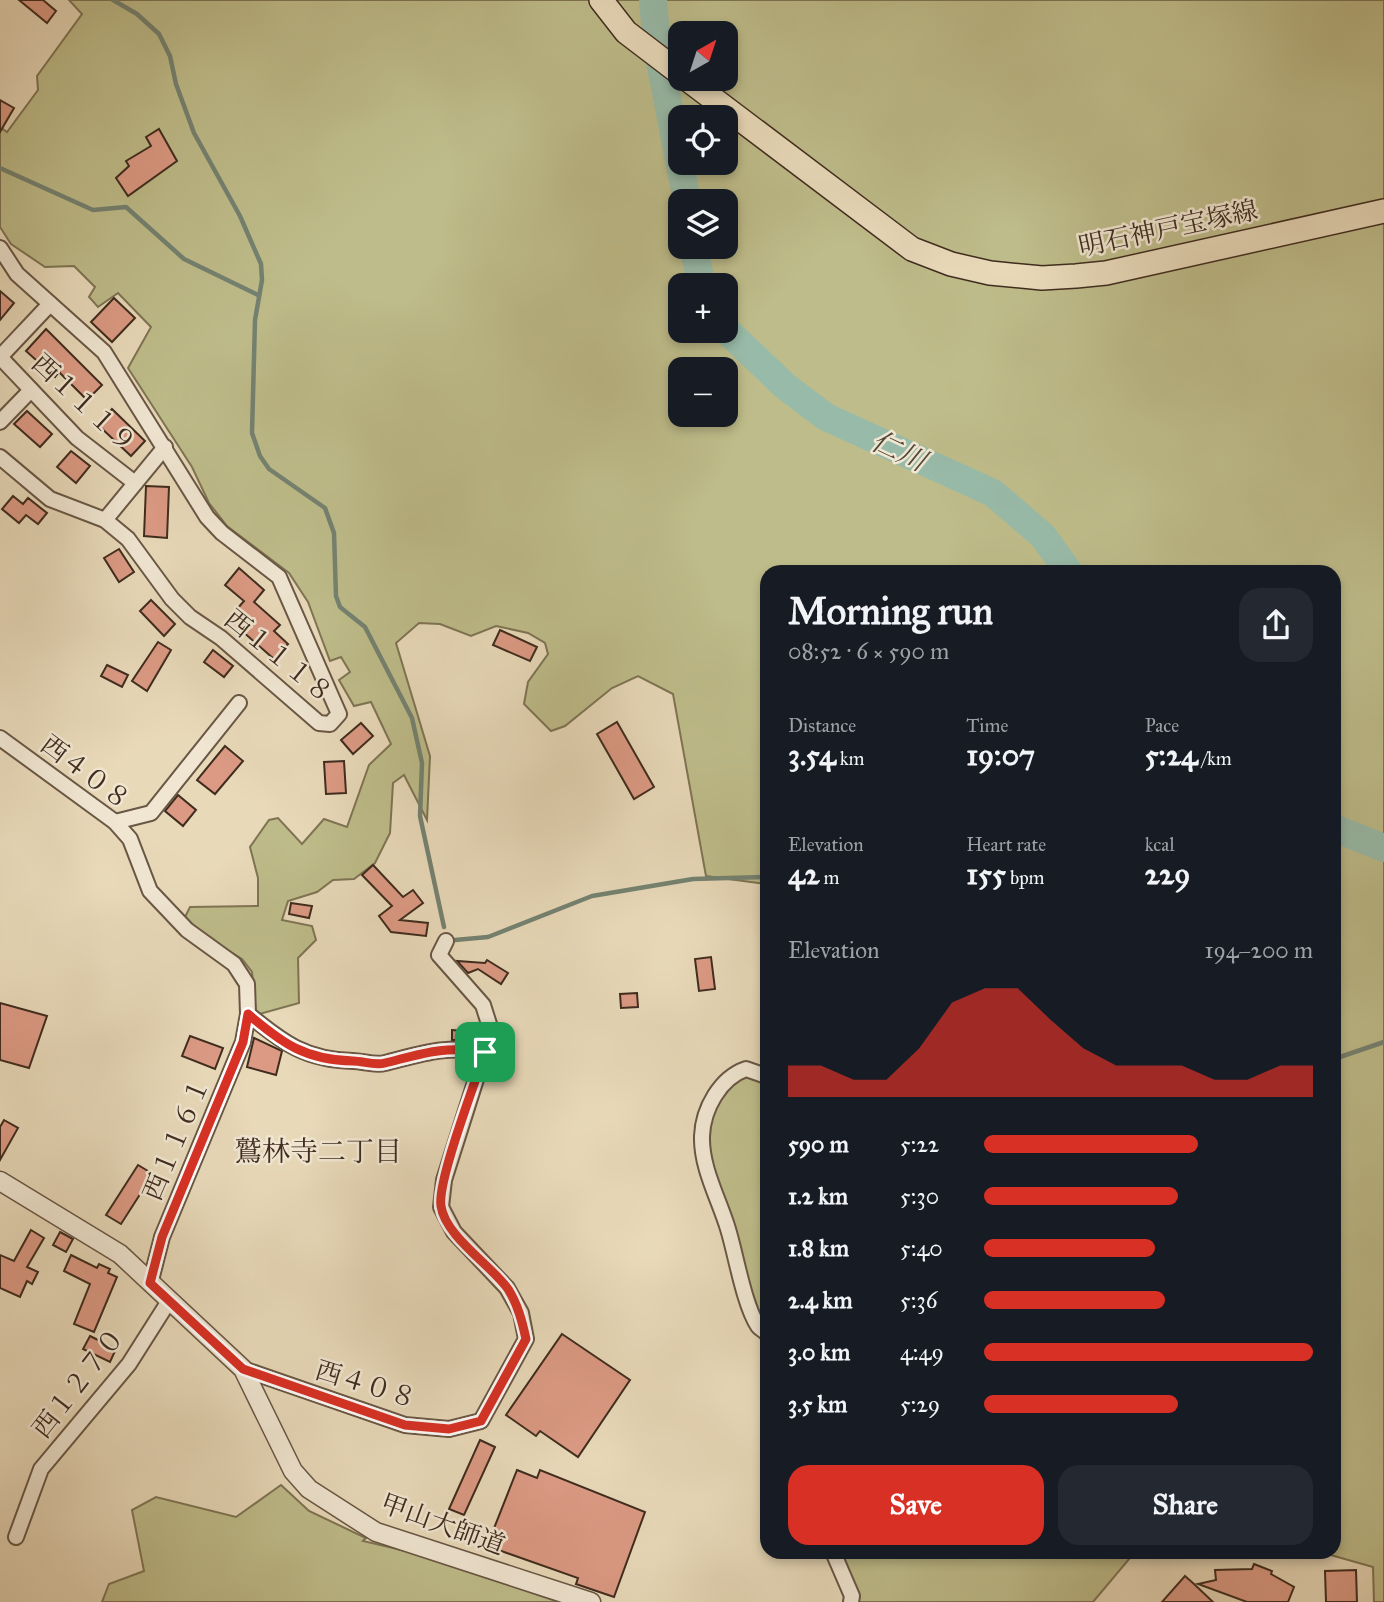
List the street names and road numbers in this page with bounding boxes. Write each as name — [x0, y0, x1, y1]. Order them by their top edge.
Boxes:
street label: 明石神戸宝塚線 — [1076, 193, 1260, 263]
street label: 西１１１９ — [26, 347, 142, 459]
street label: 西１１１８ — [218, 603, 340, 709]
street label: 西４０８ — [35, 728, 137, 816]
street label: 西１１６１ — [136, 1073, 216, 1205]
street label: 西１２７０ — [25, 1322, 131, 1444]
street label: 西４０８ — [312, 1353, 420, 1415]
street label: 甲山大師道 — [376, 1487, 510, 1561]

